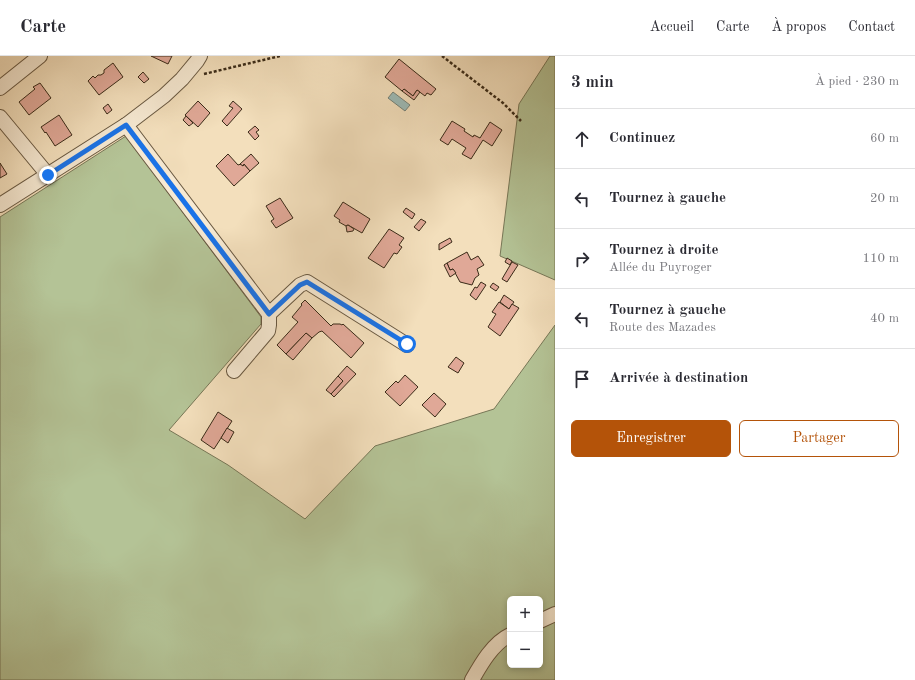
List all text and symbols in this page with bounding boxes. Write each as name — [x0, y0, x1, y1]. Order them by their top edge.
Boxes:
text: Carte — [20, 18, 66, 37]
text: Accueil — [650, 20, 694, 34]
text: Carte — [716, 20, 749, 34]
text: À propos — [771, 20, 826, 34]
text: Contact — [848, 20, 895, 34]
text: 3 min — [571, 74, 614, 91]
text: À pied · 230 m — [815, 75, 899, 88]
icon: ahead — [571, 128, 593, 150]
text: Continuez — [609, 131, 675, 146]
text: 60 m — [870, 132, 899, 145]
route end — [39, 166, 57, 184]
icon: left — [571, 188, 593, 210]
text: Tournez à gauche — [609, 191, 726, 206]
text: 20 m — [870, 192, 899, 205]
text: Tournez à droite — [609, 243, 719, 258]
icon: right — [571, 248, 593, 270]
text: 110 m — [862, 252, 899, 265]
text: Allée du Puyroger — [609, 261, 712, 274]
text: Tournez à gauche — [609, 303, 726, 318]
icon: left — [571, 308, 593, 330]
text: 40 m — [870, 312, 899, 325]
text: Route des Mazades — [609, 321, 716, 334]
route start — [398, 335, 416, 353]
icon: arrive — [571, 368, 593, 390]
text: Arrivée à destination — [609, 371, 748, 386]
button: Enregistrer — [571, 420, 731, 457]
button: Partager — [739, 420, 899, 457]
map controls — [507, 596, 543, 668]
button: + — [507, 596, 543, 632]
button: − — [507, 632, 543, 668]

